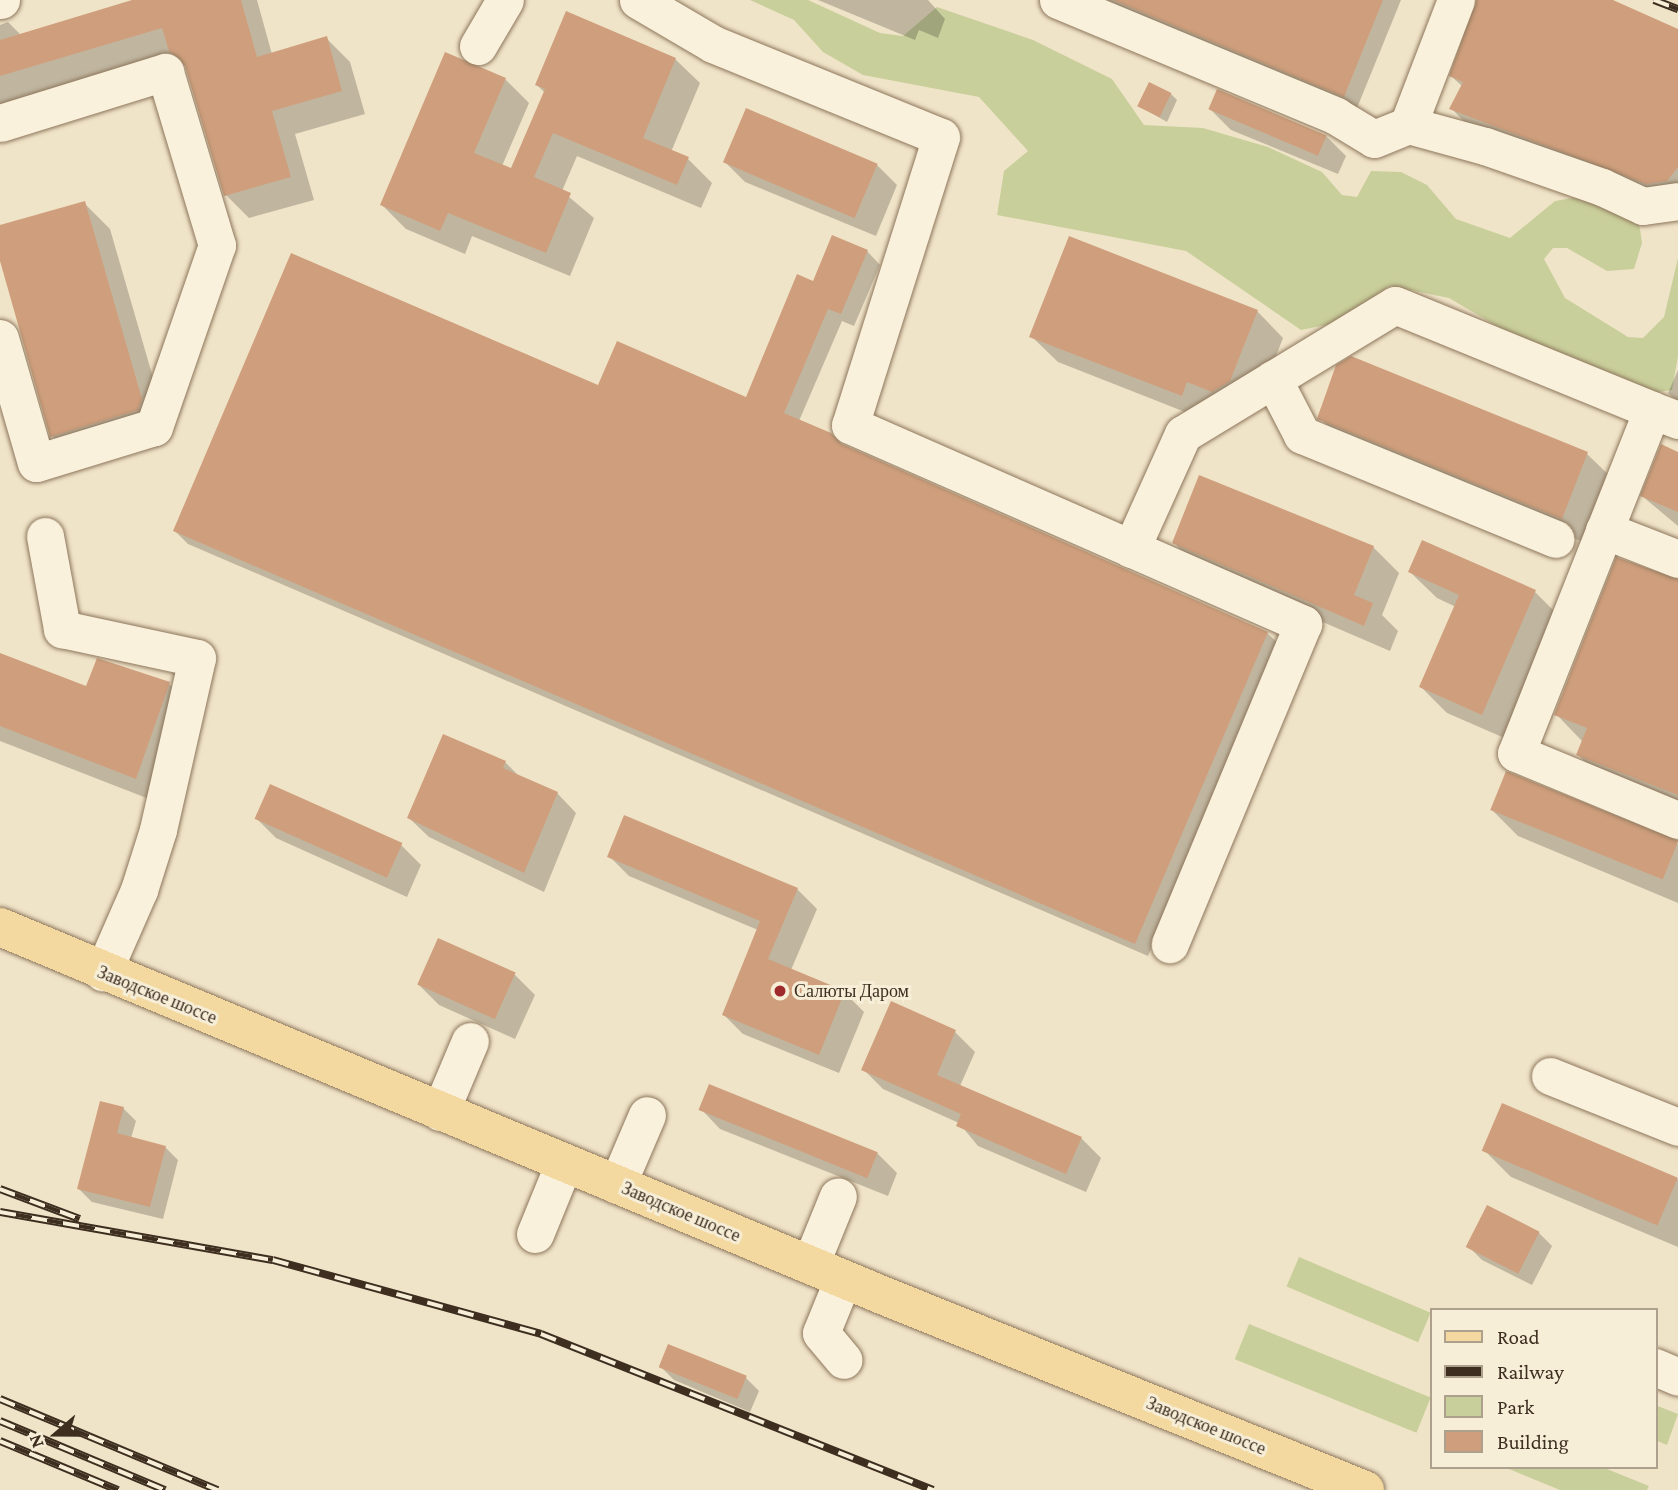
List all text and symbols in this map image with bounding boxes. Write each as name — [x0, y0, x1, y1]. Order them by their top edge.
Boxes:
street label: Заводское шоссе — [94, 961, 220, 1029]
place label: Салюты Даром — [794, 980, 909, 1002]
marker: Салюты Даром — [772, 983, 788, 999]
street label: Заводское шоссе — [618, 1177, 744, 1247]
legend — [1430, 1308, 1657, 1469]
text: Road — [1497, 1325, 1540, 1349]
text: Railway — [1497, 1360, 1564, 1384]
street label: Заводское шоссе — [1143, 1392, 1269, 1460]
text: Park — [1497, 1395, 1534, 1419]
north arrow — [21, 1399, 91, 1469]
text: Building — [1497, 1430, 1569, 1454]
text: N — [24, 1432, 48, 1451]

